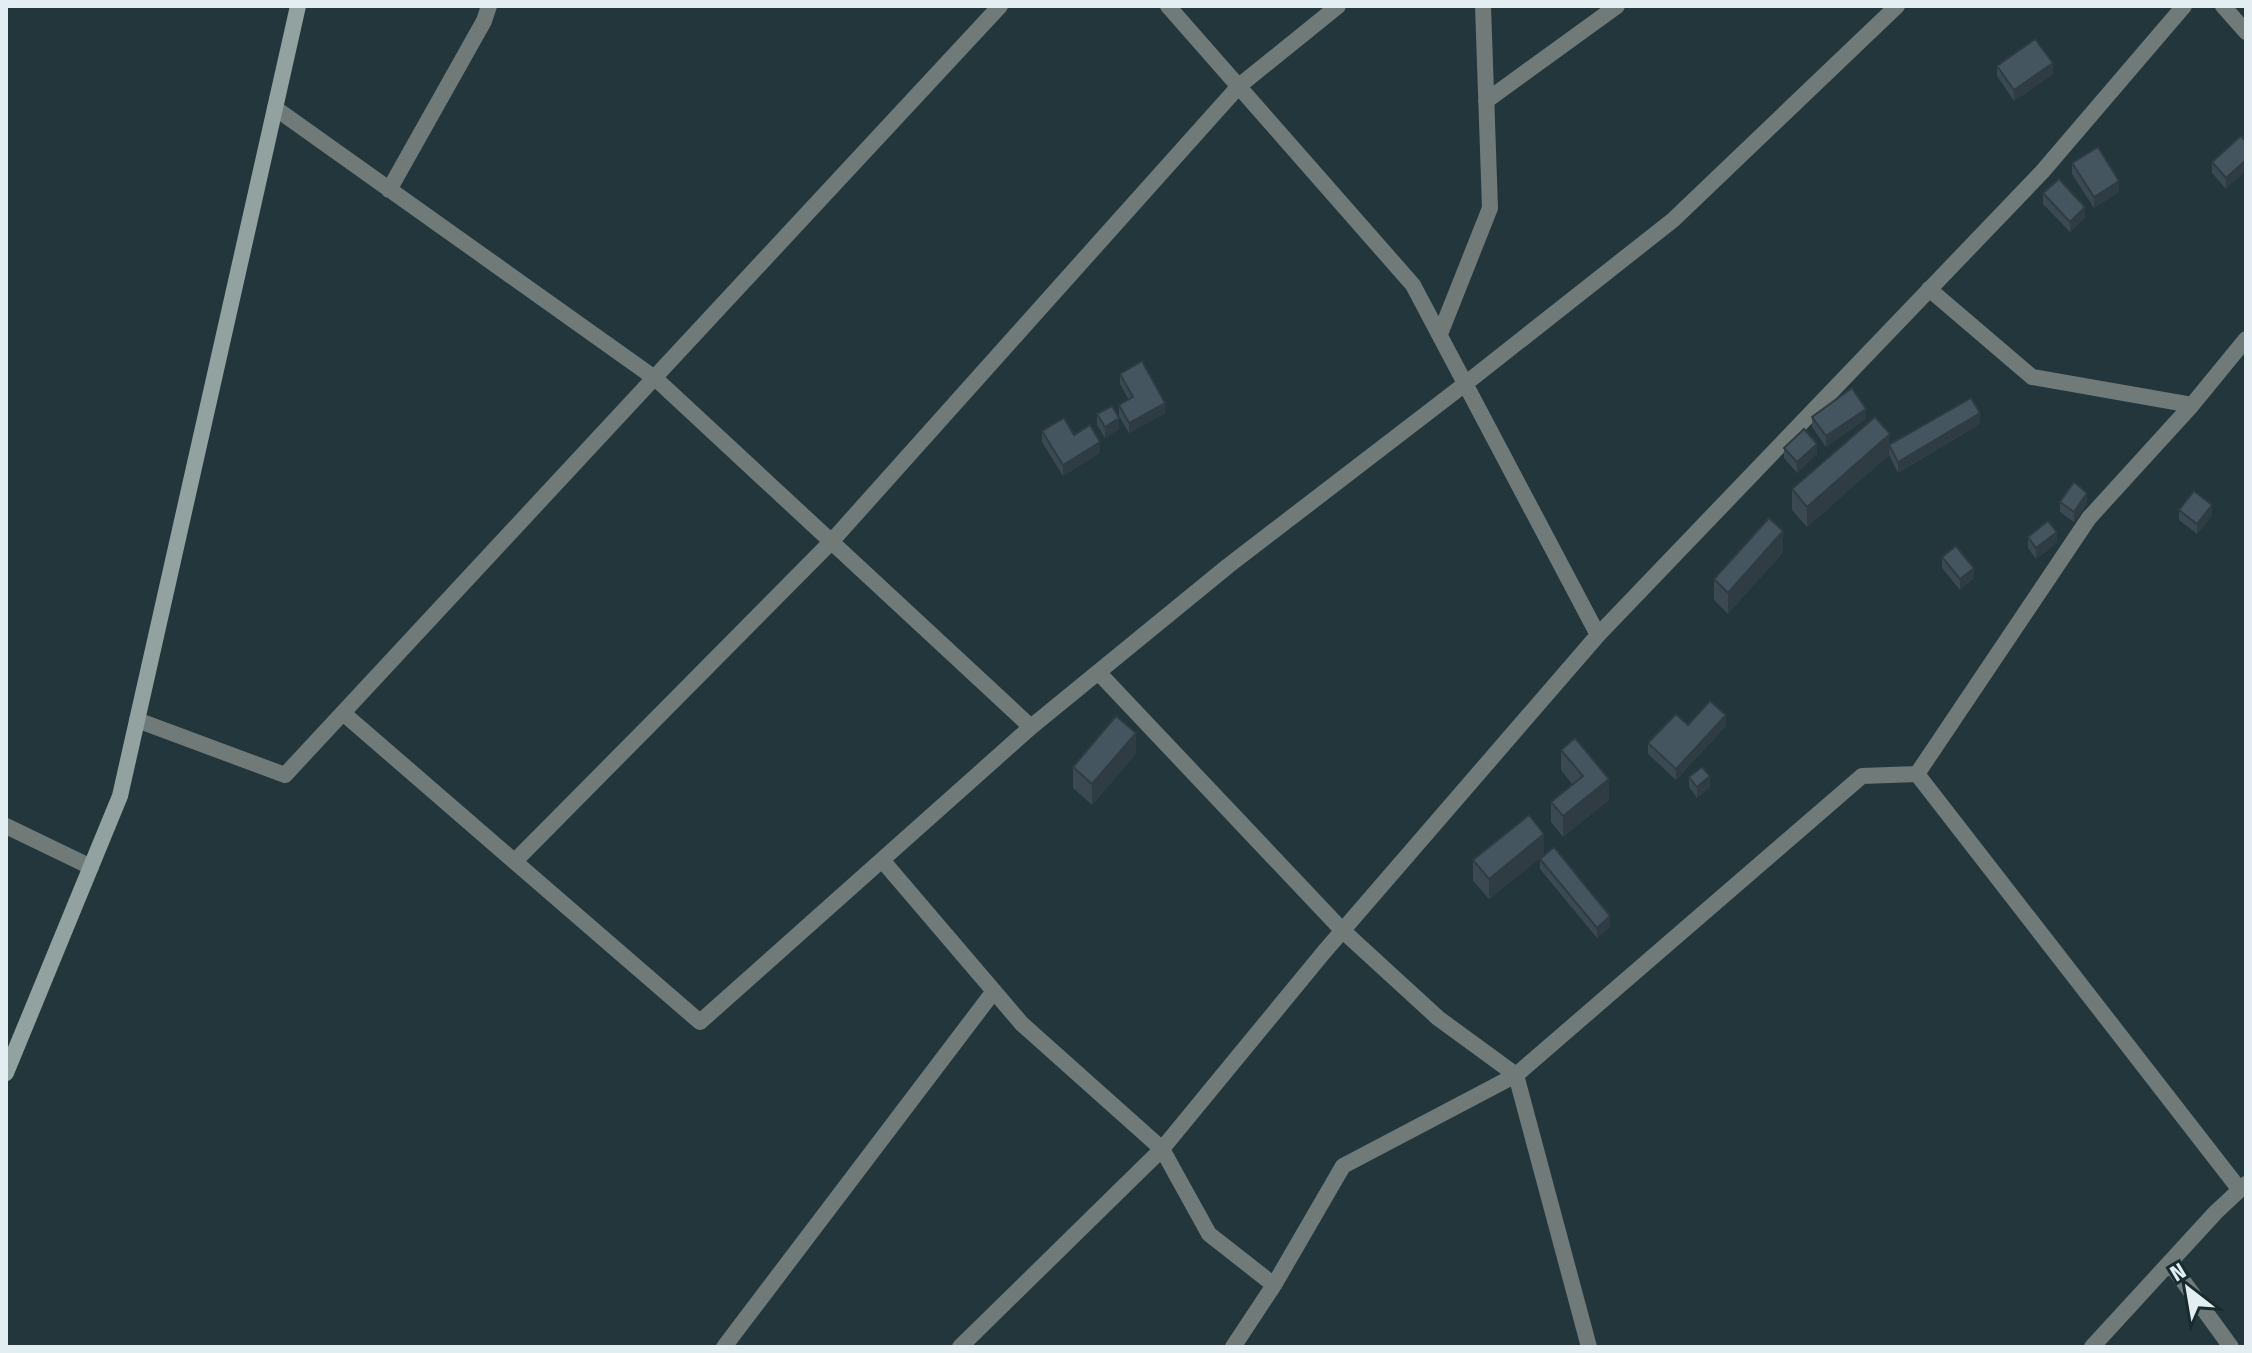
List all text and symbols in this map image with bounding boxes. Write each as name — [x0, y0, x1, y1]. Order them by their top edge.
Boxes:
north arrow — [2148, 1249, 2228, 1329]
text: N — [2165, 1257, 2191, 1287]

